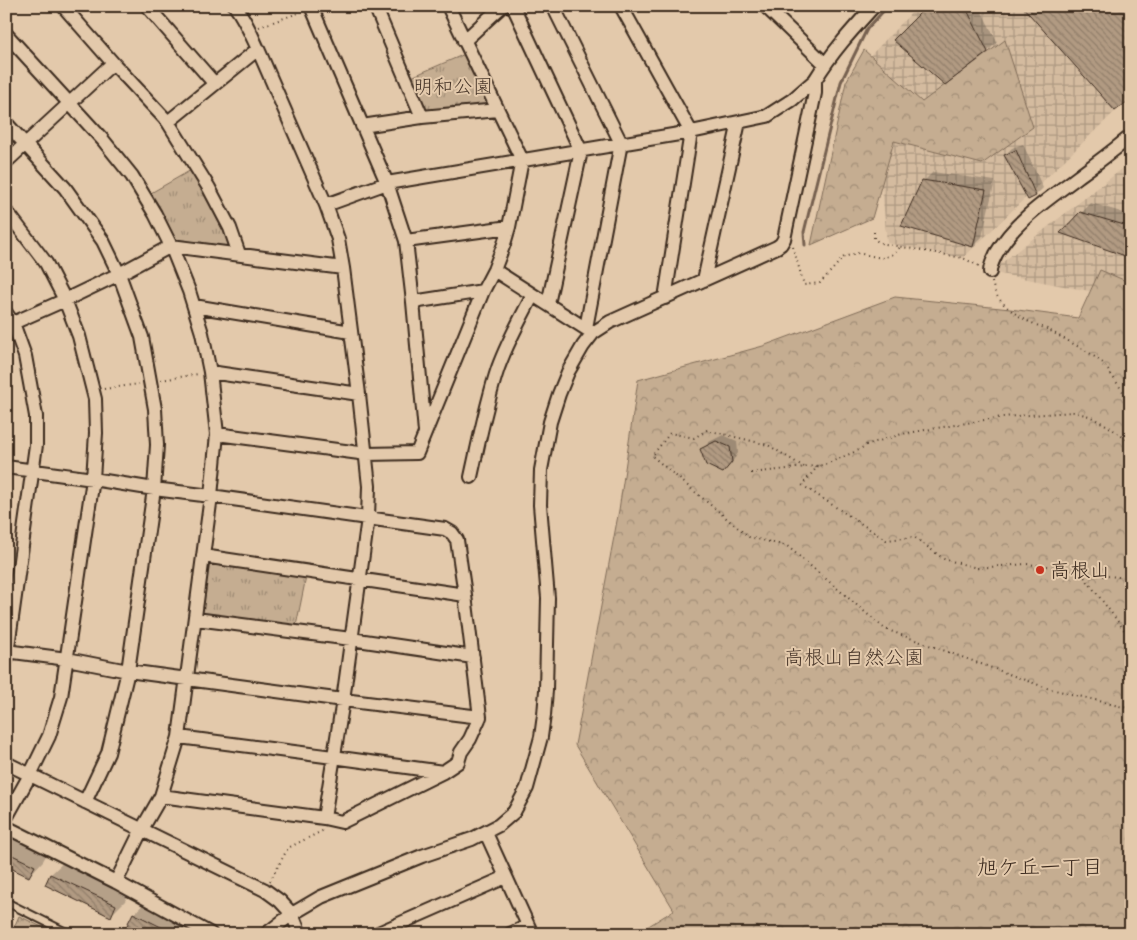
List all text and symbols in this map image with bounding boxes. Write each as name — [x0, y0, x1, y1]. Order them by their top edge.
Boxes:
park label: 明和公園 — [413, 74, 493, 99]
place label: 高根山 — [1050, 558, 1110, 583]
marker: 高根山 — [1034, 564, 1046, 576]
park label: 高根山自然公園 — [784, 645, 924, 670]
district label: 旭ケ丘一丁目 — [977, 854, 1103, 880]

